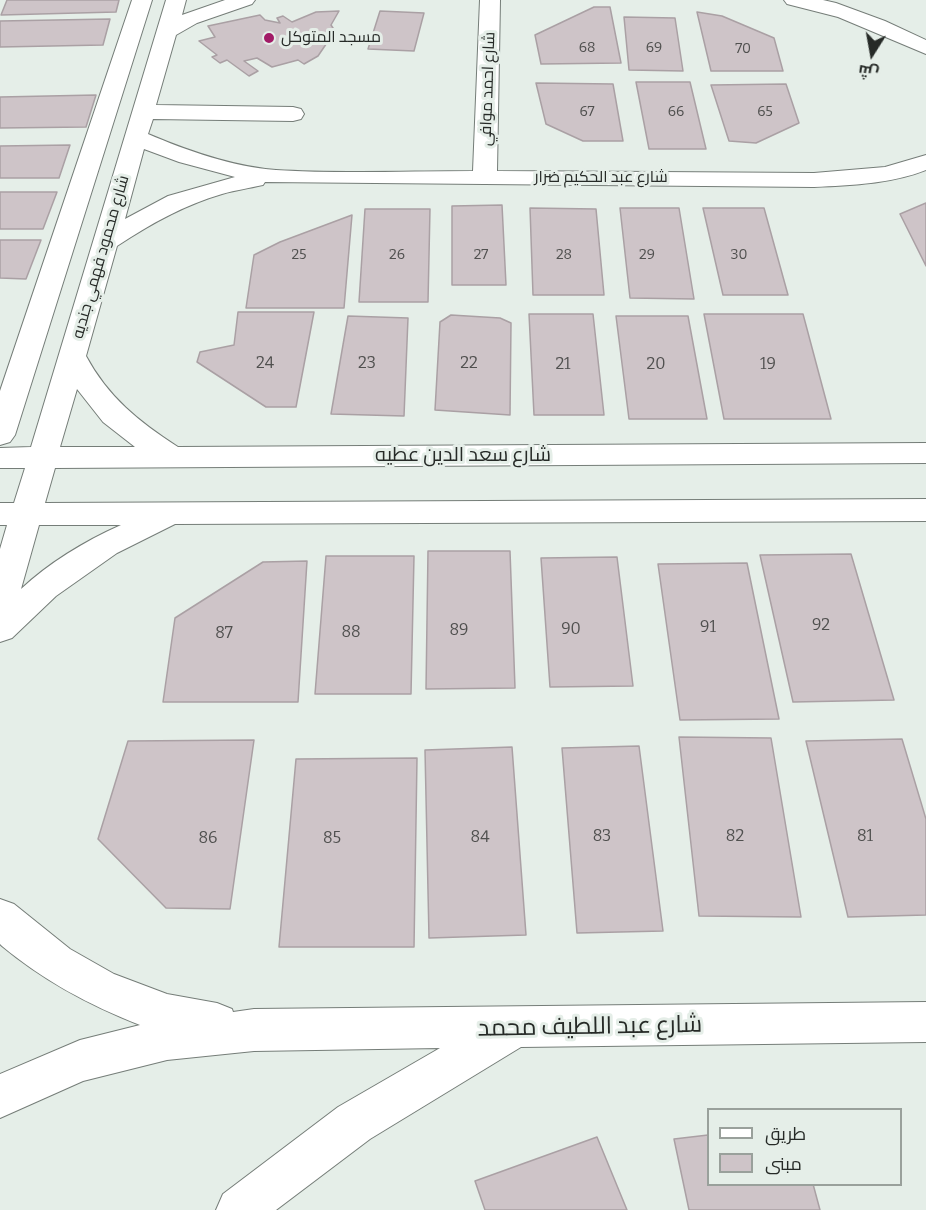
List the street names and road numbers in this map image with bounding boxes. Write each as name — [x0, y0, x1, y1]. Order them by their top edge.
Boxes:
street label: شارع احمد موافي — [476, 31, 500, 147]
street label: شارع عبد الحكيم ضرار — [534, 168, 668, 188]
street label: شارع محمود فهمي جنديه — [68, 173, 134, 341]
street label: شارع سعد الدين عطيه — [375, 443, 551, 467]
street label: شارع عبد اللطيف محمد — [477, 1011, 703, 1043]

